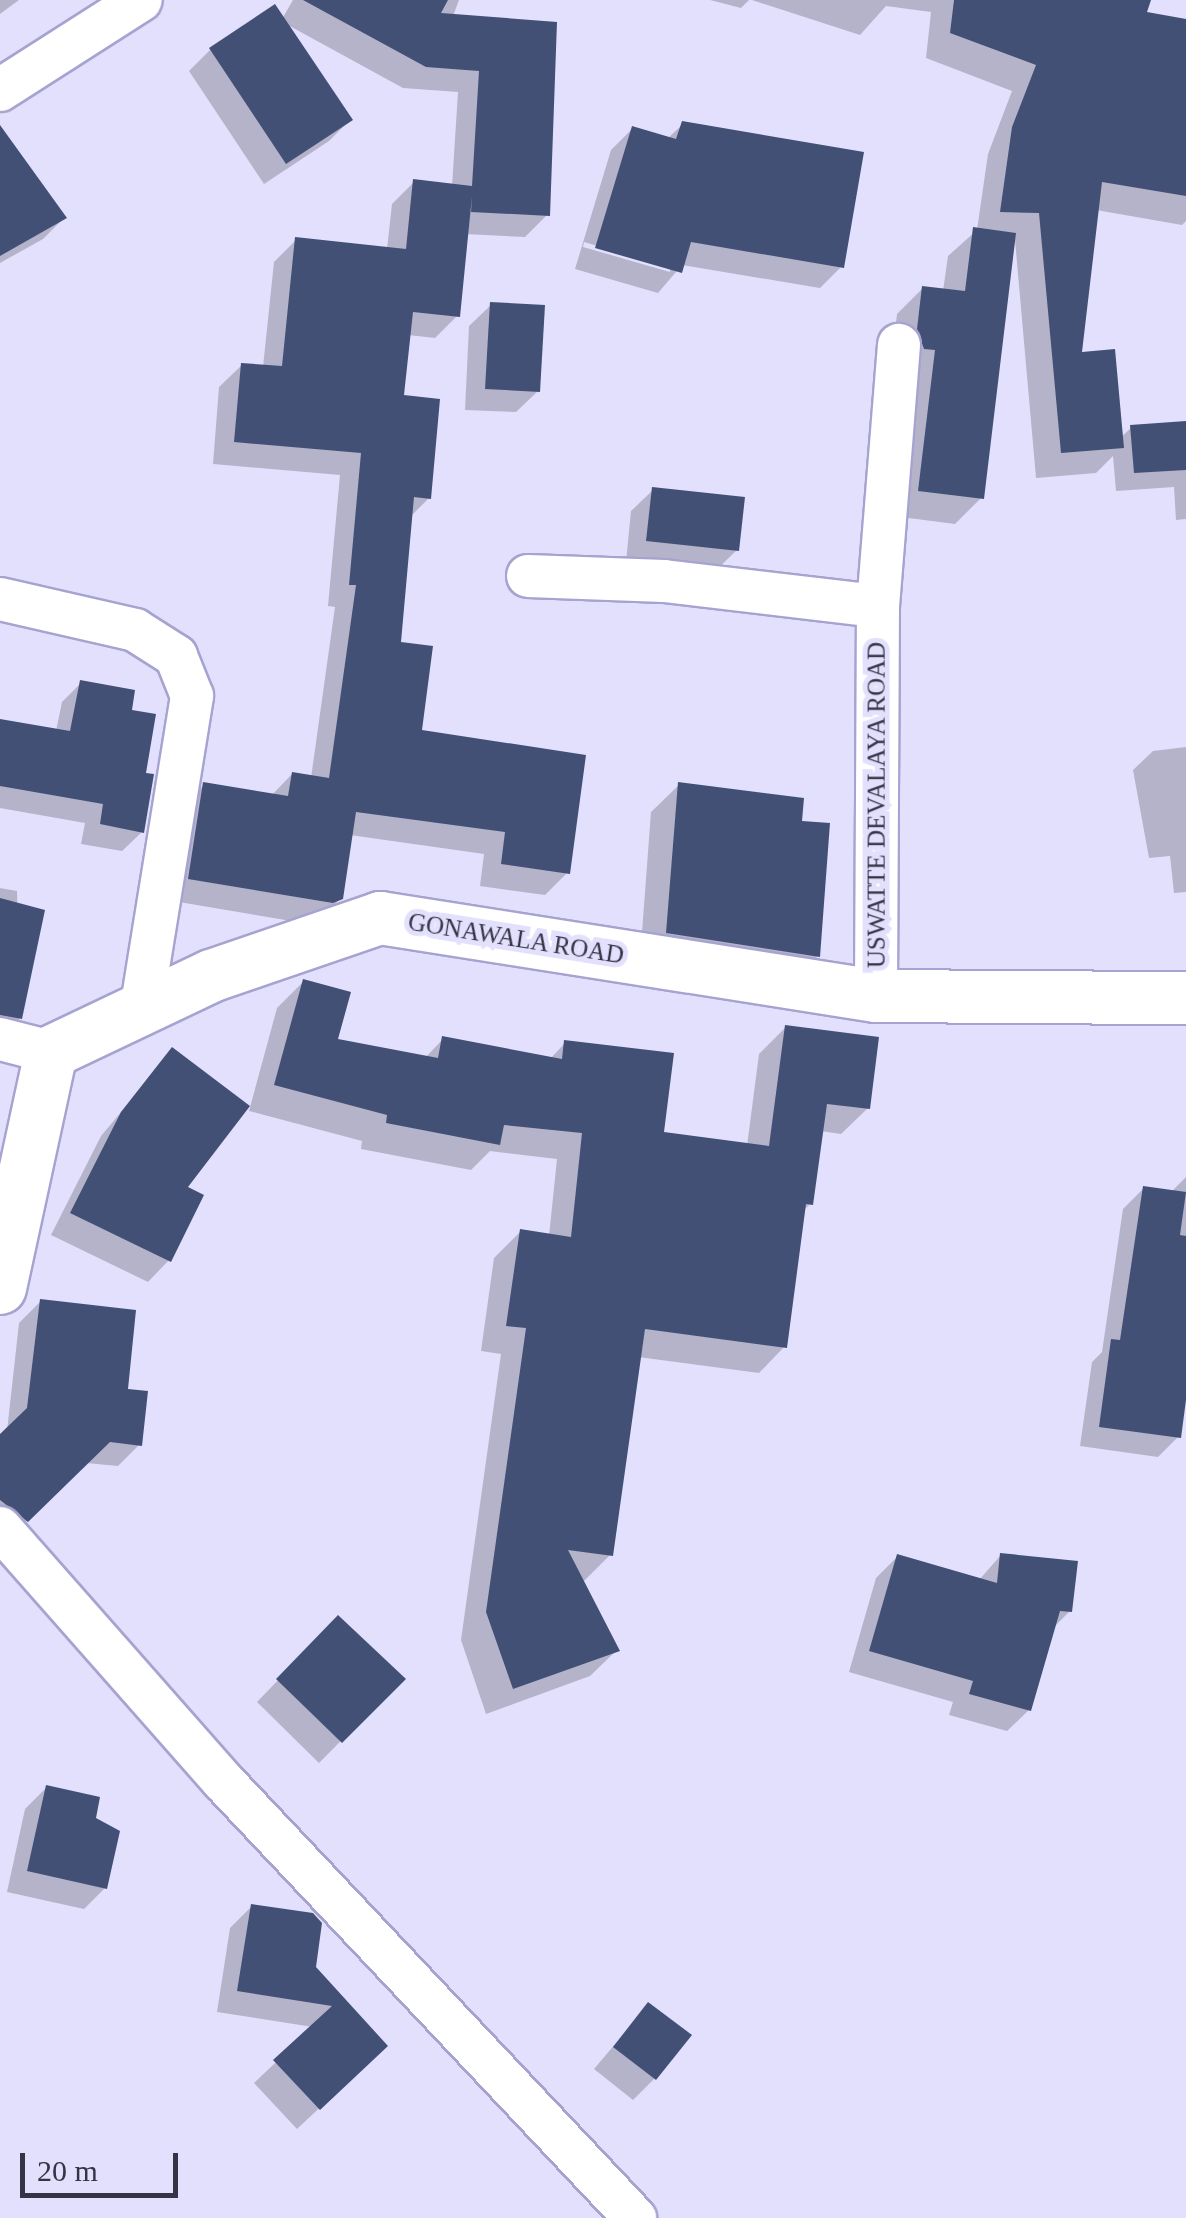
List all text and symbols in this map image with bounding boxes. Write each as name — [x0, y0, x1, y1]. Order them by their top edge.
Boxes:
street label: USWATTE DEVALAYA ROAD — [862, 641, 892, 969]
street label: GONAWALA ROAD — [405, 907, 627, 971]
scale bar — [25, 2133, 182, 2195]
text: 20 m — [37, 2154, 98, 2187]

